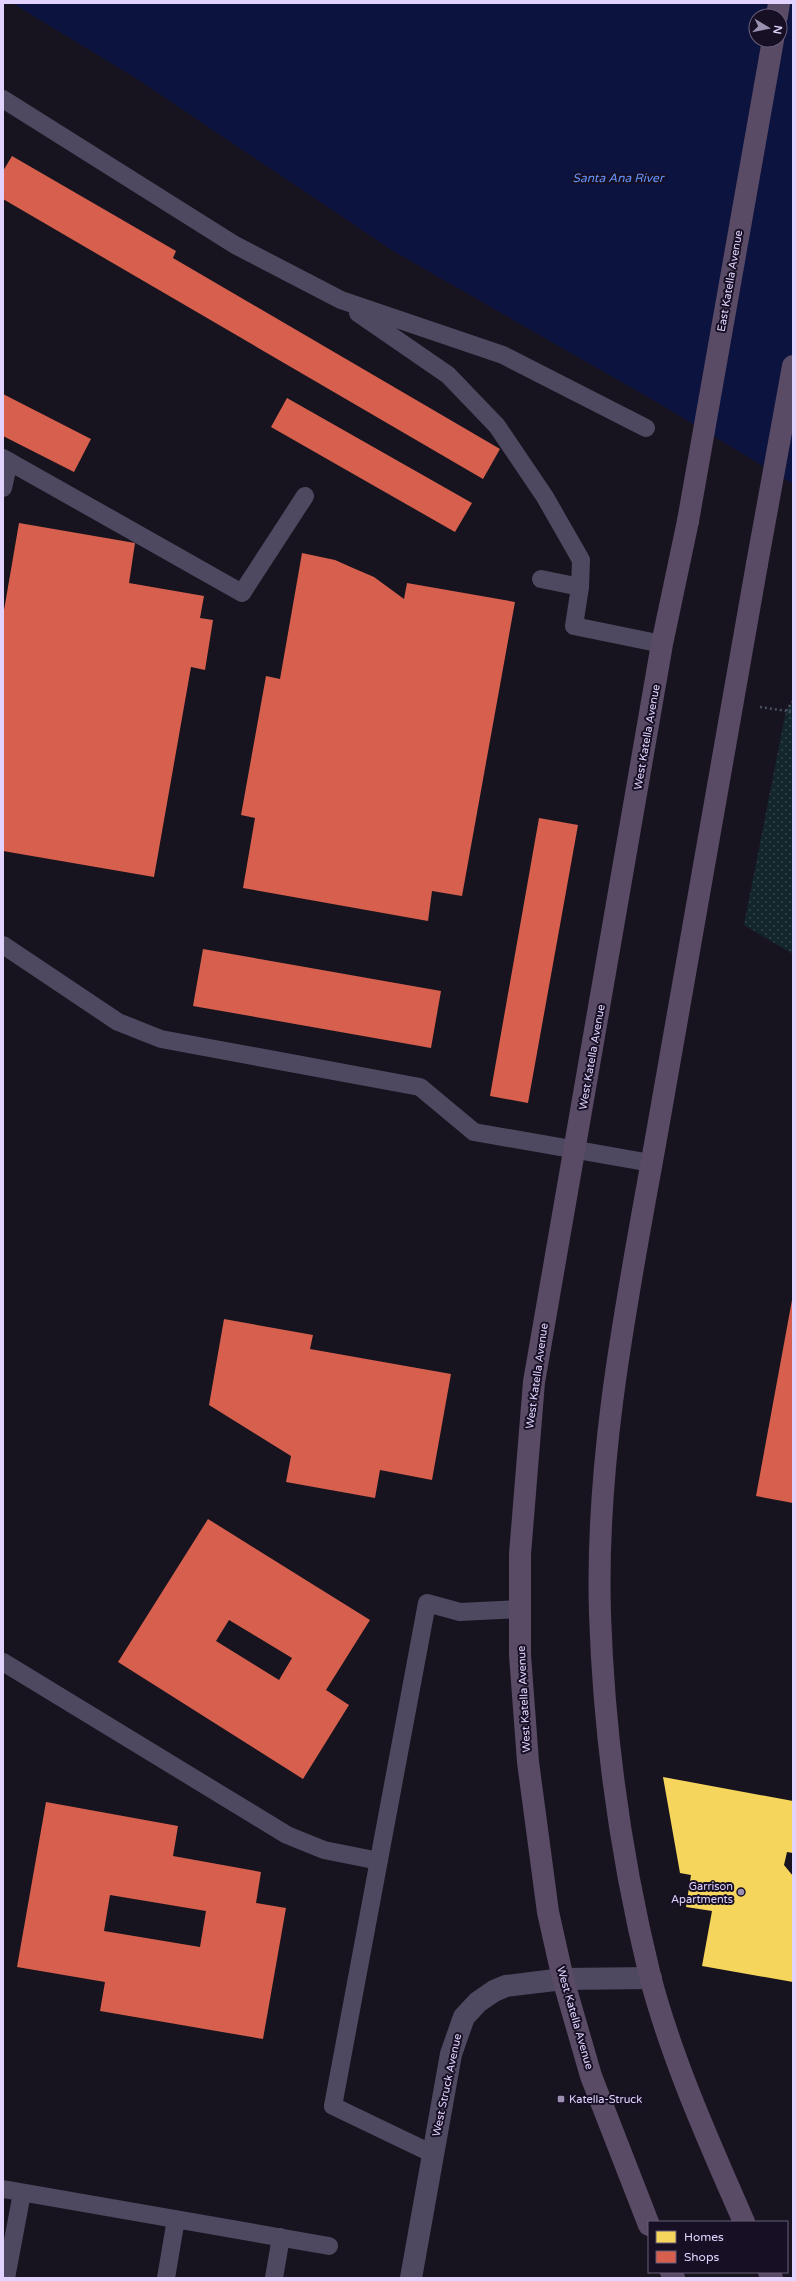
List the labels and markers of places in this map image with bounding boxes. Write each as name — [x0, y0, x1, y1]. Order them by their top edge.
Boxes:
place label: Garrison Apartments — [671, 1880, 733, 1906]
marker: Garrison Apartments — [736, 1887, 746, 1897]
place label: Katella-Struck — [569, 2093, 642, 2106]
marker: Katella-Struck — [556, 2094, 566, 2104]

